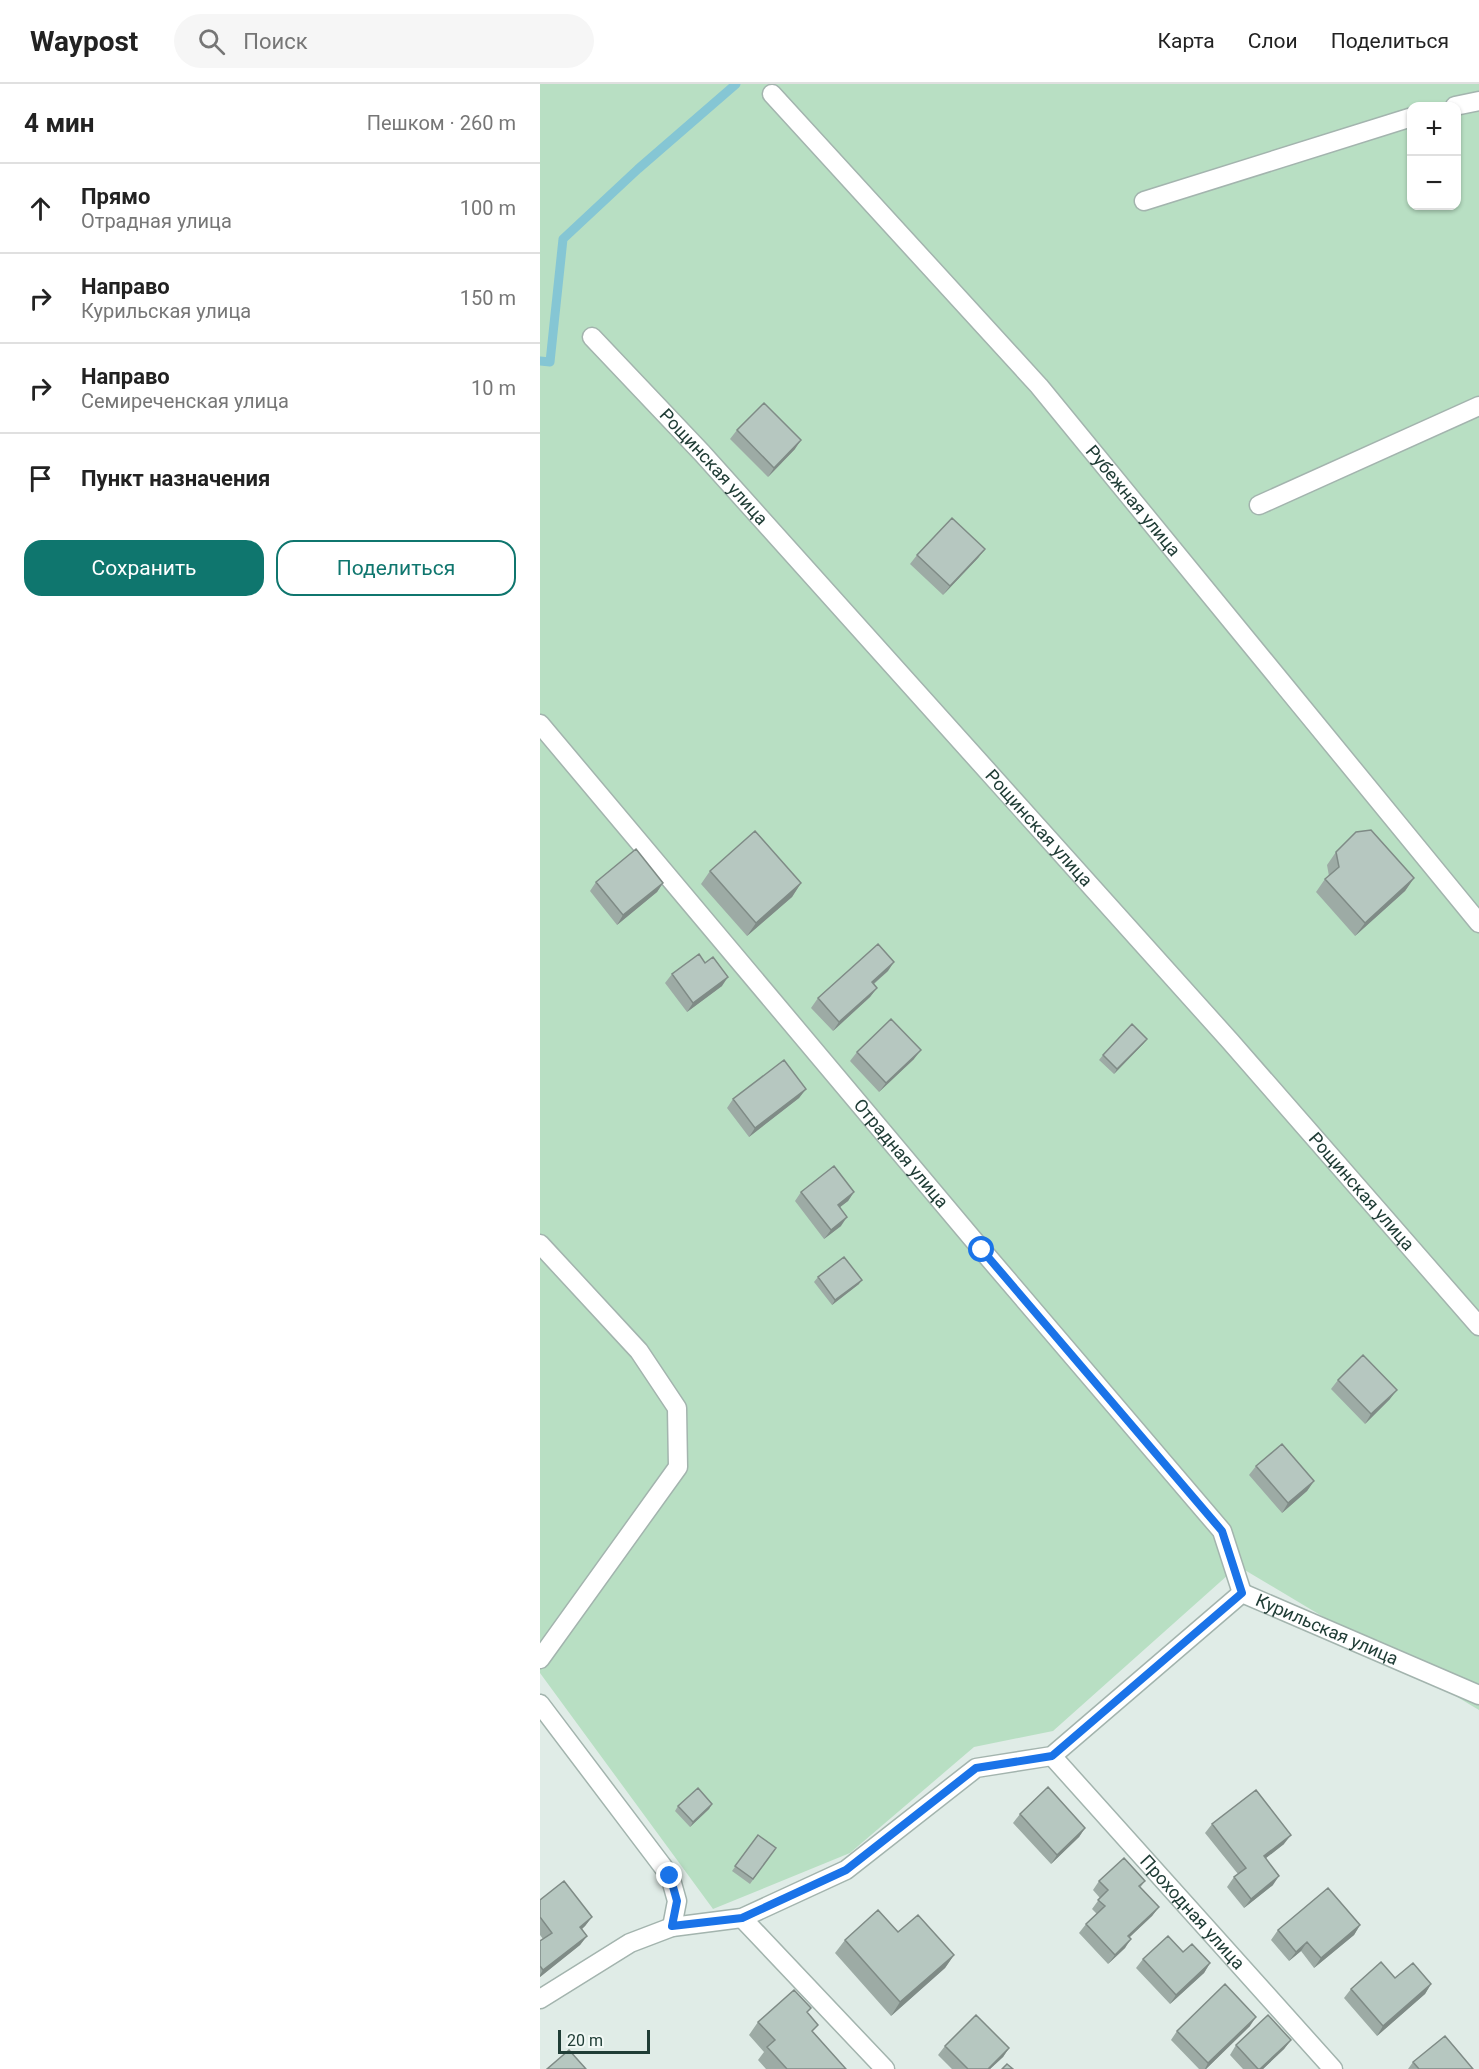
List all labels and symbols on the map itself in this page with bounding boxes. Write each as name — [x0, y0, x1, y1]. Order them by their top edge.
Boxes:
street label: Рощинская улица — [656, 404, 772, 529]
street label: Рубежная улица — [1082, 441, 1185, 560]
street label: Рощинская улица — [981, 765, 1097, 891]
street label: Отрадная улица — [850, 1094, 953, 1212]
street label: Рощинская улица — [1305, 1128, 1419, 1255]
route start — [968, 1236, 994, 1262]
street label: Курильская улица — [1253, 1589, 1402, 1669]
street label: Проходная улица — [1136, 1850, 1249, 1973]
route end — [656, 1862, 682, 1888]
scale bar — [558, 2027, 650, 2054]

